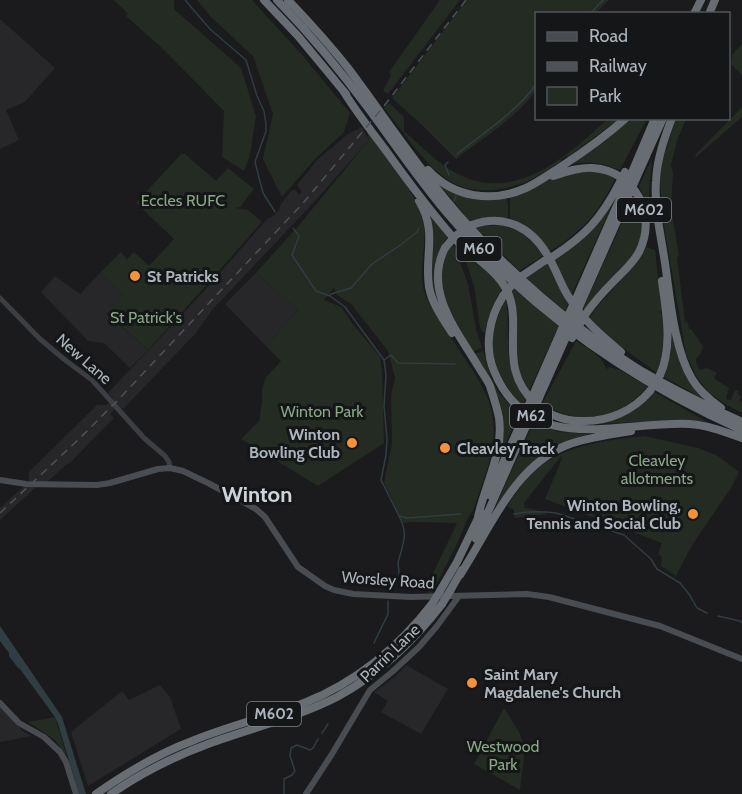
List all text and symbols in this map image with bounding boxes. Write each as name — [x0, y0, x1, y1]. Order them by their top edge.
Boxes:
legend — [535, 12, 730, 120]
text: Road — [589, 25, 628, 47]
text: Railway — [589, 55, 647, 77]
text: Park — [589, 85, 622, 107]
park label: Eccles RUFC — [141, 191, 225, 210]
road number: M602 — [617, 198, 671, 222]
road number: M60 — [456, 237, 502, 261]
place label: St Patricks — [147, 267, 219, 286]
marker: St Patricks — [128, 269, 142, 283]
park label: St Patrick's — [110, 308, 182, 327]
street label: New Lane — [52, 330, 116, 388]
park label: Winton Park — [281, 402, 364, 421]
road number: M62 — [510, 404, 552, 428]
place label: Winton Bowling Club — [249, 425, 340, 462]
marker: Winton Bowling Club — [345, 436, 359, 450]
place label: Cleavley Track — [457, 439, 555, 458]
marker: Cleavley Track — [438, 441, 452, 455]
park label: Cleavley allotments — [621, 451, 694, 488]
district label: Winton — [222, 481, 292, 508]
place label: Winton Bowling, Tennis and Social Club — [527, 496, 681, 533]
marker: Winton Bowling, Tennis and Social Club — [686, 507, 700, 521]
street label: Worsley Road — [341, 567, 435, 593]
street label: Parrin Lane — [356, 620, 424, 686]
place label: Saint Mary Magdalene's Church — [484, 665, 621, 702]
marker: Saint Mary Magdalene's Church — [465, 676, 479, 690]
road number: M602 — [247, 702, 301, 726]
park label: Westwood Park — [467, 737, 539, 774]

